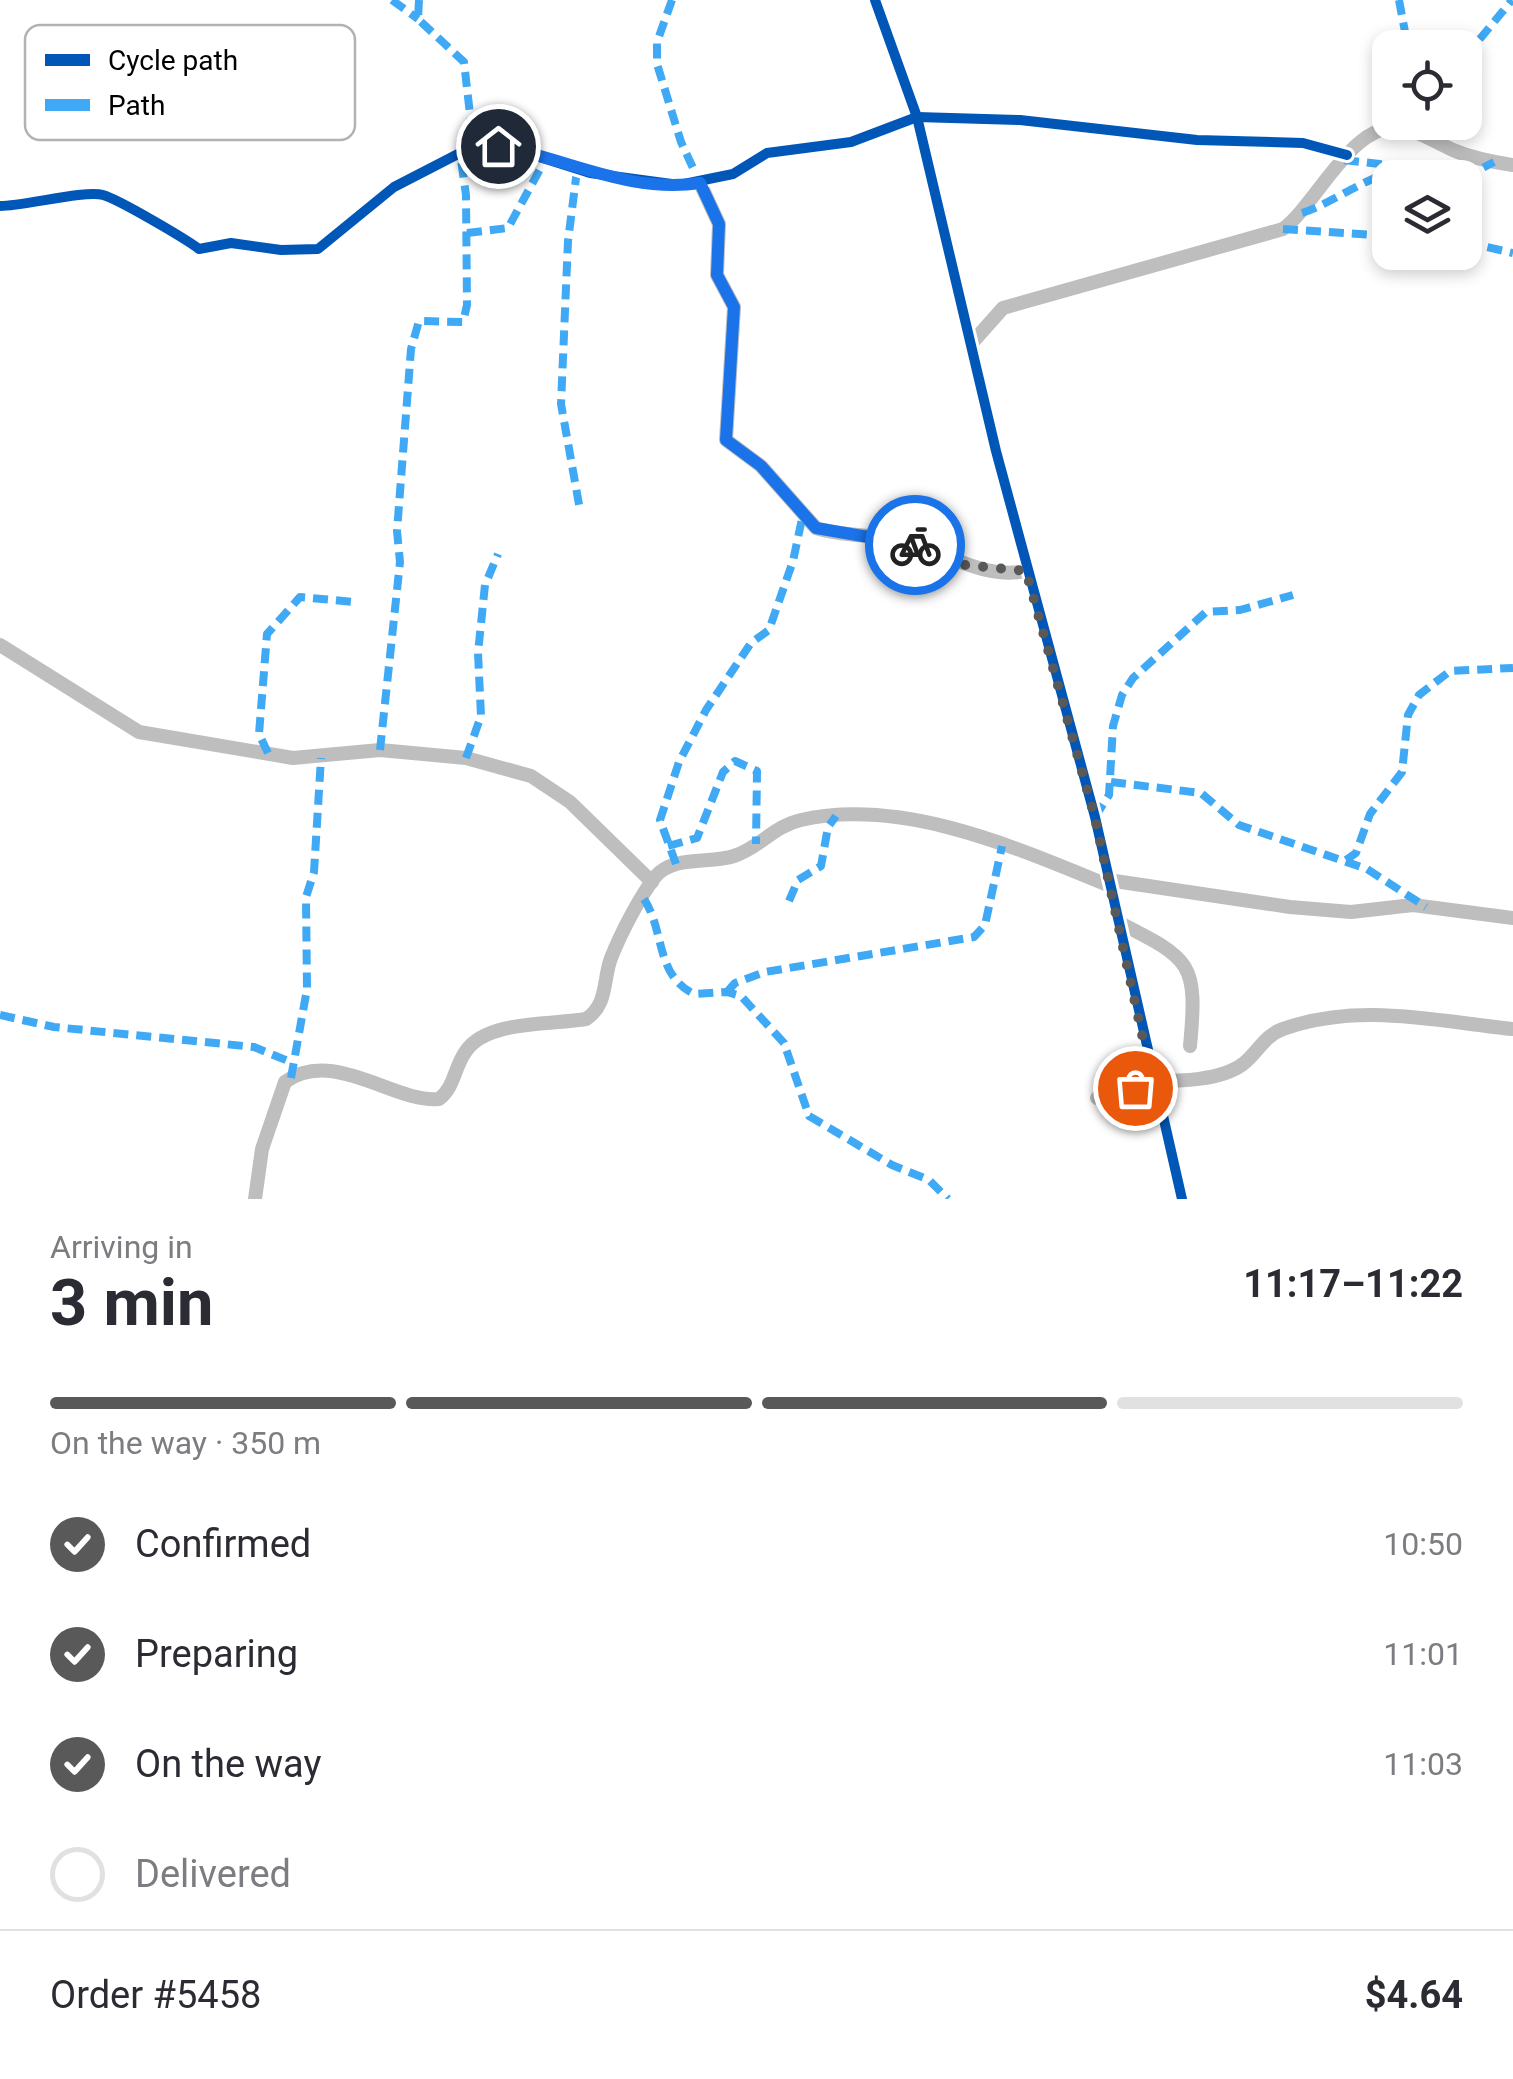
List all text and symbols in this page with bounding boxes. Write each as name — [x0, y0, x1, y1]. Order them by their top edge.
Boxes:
legend — [25, 25, 355, 140]
map controls — [1372, 30, 1482, 270]
button: locate — [1372, 30, 1482, 140]
text: Cycle path — [108, 44, 238, 77]
text: Path — [108, 89, 165, 122]
pin — [456, 104, 541, 189]
icon: home — [471, 119, 526, 174]
button: layers — [1372, 160, 1482, 270]
courier — [865, 495, 965, 595]
icon: bike — [888, 518, 943, 573]
pin — [1093, 1046, 1178, 1131]
icon: bag — [1108, 1061, 1163, 1116]
text: Arriving in — [50, 1228, 193, 1266]
text: 11:17–11:22 — [1243, 1262, 1463, 1306]
text: 3 min — [50, 1265, 213, 1341]
text: On the way · 350 m — [50, 1424, 321, 1462]
icon: check — [50, 1517, 105, 1572]
text: Confirmed — [135, 1522, 311, 1566]
text: 10:50 — [1383, 1525, 1463, 1563]
icon: check — [50, 1627, 105, 1682]
text: Preparing — [135, 1632, 298, 1676]
text: 11:01 — [1383, 1635, 1463, 1673]
icon: check — [50, 1737, 105, 1792]
text: On the way — [135, 1742, 321, 1786]
text: 11:03 — [1383, 1745, 1463, 1783]
text: Delivered — [135, 1852, 291, 1896]
text: Order #5458 — [50, 1973, 261, 2017]
text: $4.64 — [1365, 1973, 1463, 2017]

